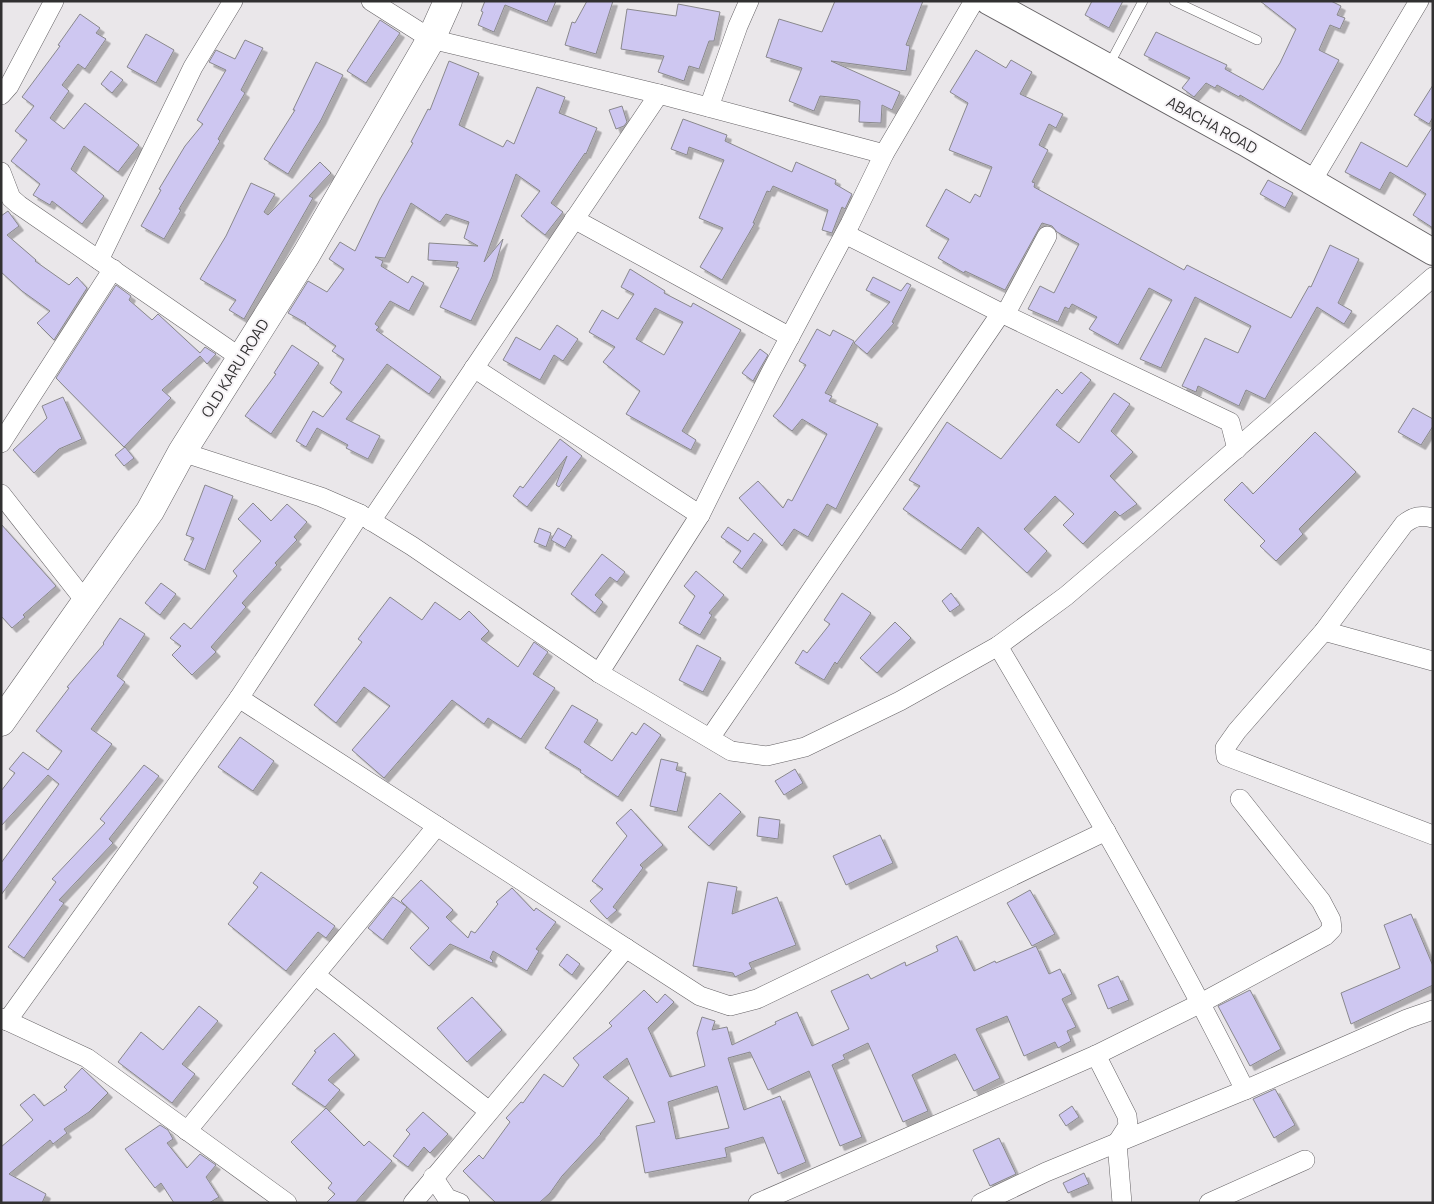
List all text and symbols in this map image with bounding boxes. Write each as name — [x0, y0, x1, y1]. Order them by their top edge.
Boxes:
street label: ABACHA ROAD — [1163, 91, 1261, 159]
street label: OLD KARU ROAD — [196, 315, 274, 421]

